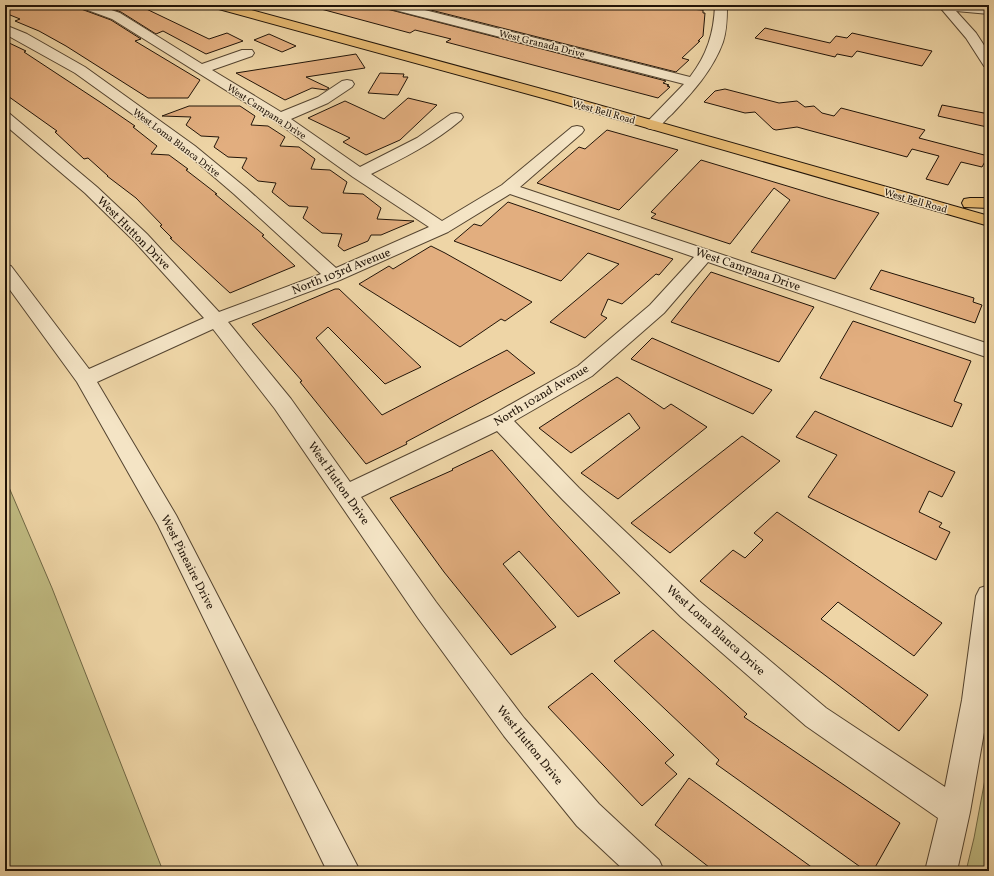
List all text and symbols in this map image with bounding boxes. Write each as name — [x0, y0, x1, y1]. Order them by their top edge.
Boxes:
street label: West Granada Drive — [497, 27, 587, 61]
street label: West Campana Drive — [224, 81, 309, 143]
street label: West Bell Road — [570, 96, 637, 128]
street label: West Loma Blanca Drive — [130, 105, 223, 181]
street label: West Bell Road — [882, 185, 949, 217]
street label: West Hutton Drive — [93, 193, 174, 274]
street label: West Campana Drive — [693, 244, 803, 296]
street label: North 103rd Avenue — [290, 245, 393, 299]
street label: North 102nd Avenue — [491, 361, 592, 431]
street label: West Hutton Drive — [304, 439, 373, 528]
street label: West Pineaire Drive — [156, 513, 218, 613]
street label: West Loma Blanca Drive — [662, 582, 768, 680]
street label: West Hutton Drive — [492, 703, 566, 789]

